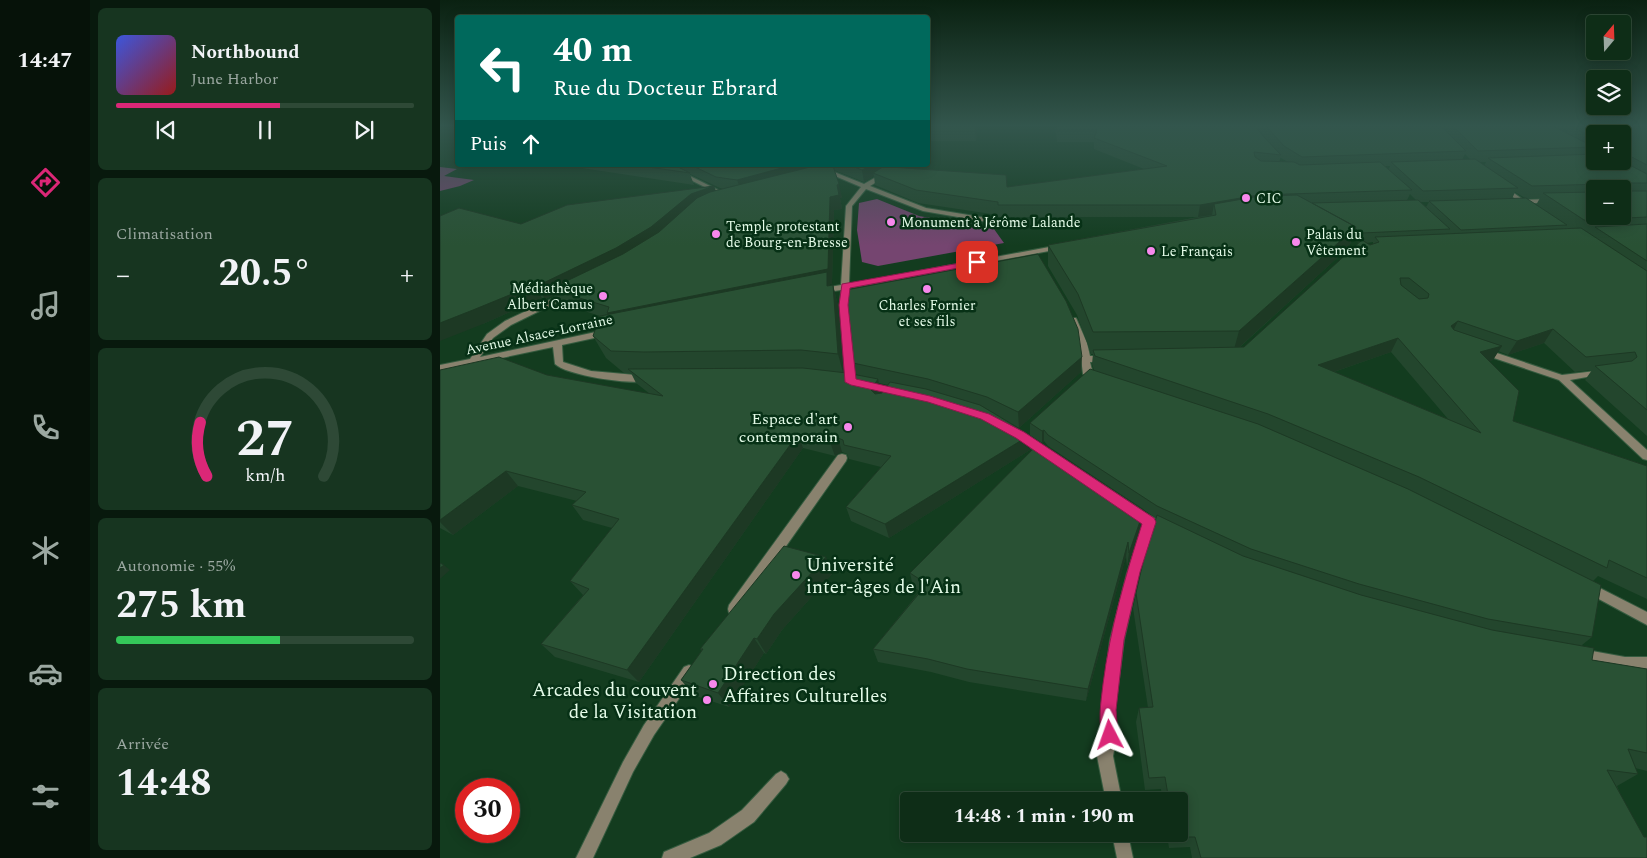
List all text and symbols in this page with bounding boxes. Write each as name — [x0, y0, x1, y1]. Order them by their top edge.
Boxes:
north arrow — [1586, 15, 1631, 60]
map controls — [1586, 15, 1631, 225]
text: 40 m — [553, 24, 633, 77]
icon: left — [470, 35, 535, 100]
text: Northbound — [191, 38, 300, 67]
text: 14:47 — [17, 44, 73, 77]
text: June Harbor — [191, 67, 278, 91]
button: layers — [1586, 70, 1631, 115]
text: Rue du Docteur Ebrard — [553, 72, 778, 105]
icon: previous — [152, 116, 180, 144]
icon: pause — [251, 116, 279, 144]
icon: next — [350, 116, 378, 144]
button: + — [1586, 125, 1631, 170]
text: Puis — [470, 130, 507, 159]
icon: ahead — [517, 130, 545, 158]
icon: directions — [28, 165, 63, 200]
button: − — [1586, 180, 1631, 225]
place label: CIC — [1256, 188, 1282, 209]
marker: CIC — [1240, 192, 1252, 204]
place label: Monument à Jérôme Lalande — [901, 212, 1081, 233]
place label: Temple protestant de Bourg-en-Bresse — [726, 216, 848, 253]
marker: Monument à Jérôme Lalande — [885, 216, 897, 228]
text: Climatisation — [116, 222, 213, 246]
place label: Palais du Vêtement — [1306, 224, 1366, 261]
marker: Temple protestant de Bourg-en-Bresse — [710, 228, 722, 240]
marker: Palais du Vêtement — [1290, 236, 1302, 248]
pin — [956, 241, 998, 283]
place label: Le Français — [1161, 241, 1233, 262]
text: 20.5° — [218, 245, 312, 303]
marker: Le Français — [1145, 245, 1157, 257]
icon: arrive — [963, 248, 991, 276]
text: − — [116, 254, 130, 297]
text: + — [400, 254, 414, 297]
place label: Médiathèque Albert Camus — [507, 278, 593, 315]
marker: Charles Fornier et ses fils — [921, 283, 933, 295]
icon: music — [28, 288, 63, 323]
marker: Médiathèque Albert Camus — [597, 290, 609, 302]
place label: Charles Fornier et ses fils — [878, 295, 976, 332]
street label: Avenue Alsace-Lorraine — [464, 309, 615, 360]
text: 27 — [236, 400, 294, 479]
place label: Espace d'art contemporain — [739, 407, 838, 449]
icon: phone — [28, 410, 63, 445]
marker: Espace d'art contemporain — [842, 421, 854, 433]
text: km/h — [245, 462, 285, 489]
icon: climate — [28, 533, 63, 568]
place label: Université inter-âges de l'Ain — [806, 551, 961, 602]
text: Autonomie · 55% — [116, 554, 235, 578]
marker: Université inter-âges de l'Ain — [790, 569, 802, 581]
text: 275 km — [116, 577, 247, 635]
icon: car — [28, 656, 63, 691]
place label: Direction des Affaires Culturelles — [723, 660, 888, 711]
place label: Arcades du couvent de la Visitation — [532, 676, 697, 727]
marker: Direction des Affaires Culturelles — [707, 678, 719, 690]
marker: Arcades du couvent de la Visitation — [701, 694, 713, 706]
position arrow — [1083, 708, 1135, 760]
text: Arrivée — [116, 732, 169, 756]
text: 14:48 — [116, 755, 211, 813]
speed limit sign: 30 — [455, 778, 520, 843]
icon: filters — [28, 779, 63, 814]
text: 14:48 · 1 min · 190 m — [954, 802, 1134, 831]

